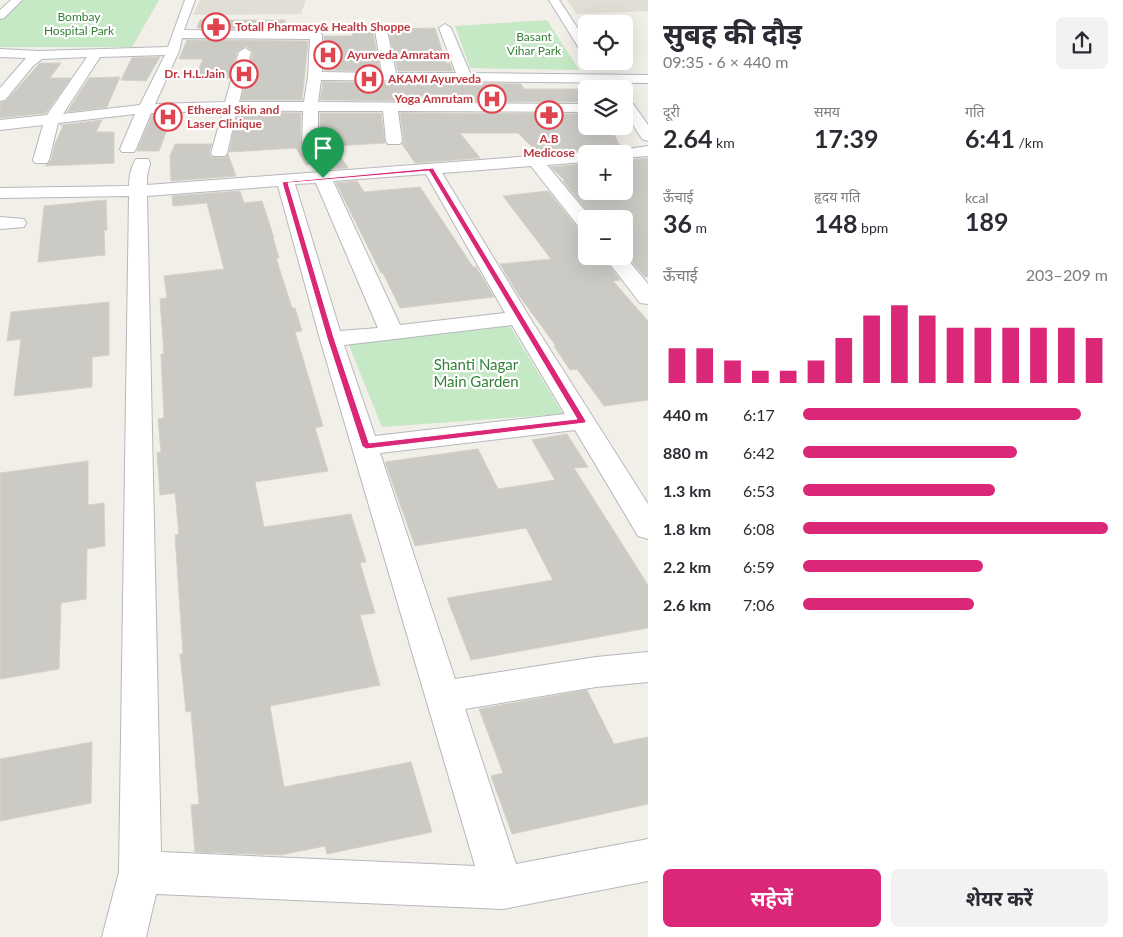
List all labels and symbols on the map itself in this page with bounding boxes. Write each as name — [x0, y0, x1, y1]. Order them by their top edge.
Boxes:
park label: Bombay Hospital Park — [44, 9, 115, 38]
pharmacy icon: Totall Pharmacy& Health Shoppe — [201, 12, 231, 42]
place label: Totall Pharmacy& Health Shoppe — [235, 19, 411, 34]
park label: Basant Vihar Park — [507, 29, 562, 58]
hospital icon: Ayurveda Amratam — [313, 40, 343, 70]
place label: Ayurveda Amratam — [346, 47, 450, 62]
hospital icon: Dr. H.L.Jain — [229, 59, 259, 89]
hospital icon: AKAMI Ayurveda — [354, 64, 384, 94]
place label: Dr. H.L.Jain — [164, 66, 225, 81]
place label: AKAMI Ayurveda — [387, 71, 481, 86]
hospital icon: Yoga Amrutam — [477, 84, 507, 114]
place label: Yoga Amrutam — [394, 91, 473, 106]
pharmacy icon: A.B Medicose — [534, 100, 564, 130]
hospital icon: Ethereal Skin and Laser Clinique — [153, 102, 183, 132]
place label: Ethereal Skin and Laser Clinique — [187, 102, 280, 131]
pin — [302, 127, 344, 178]
place label: A.B Medicose — [523, 131, 575, 160]
park label: Shanti Nagar Main Garden — [433, 355, 519, 390]

